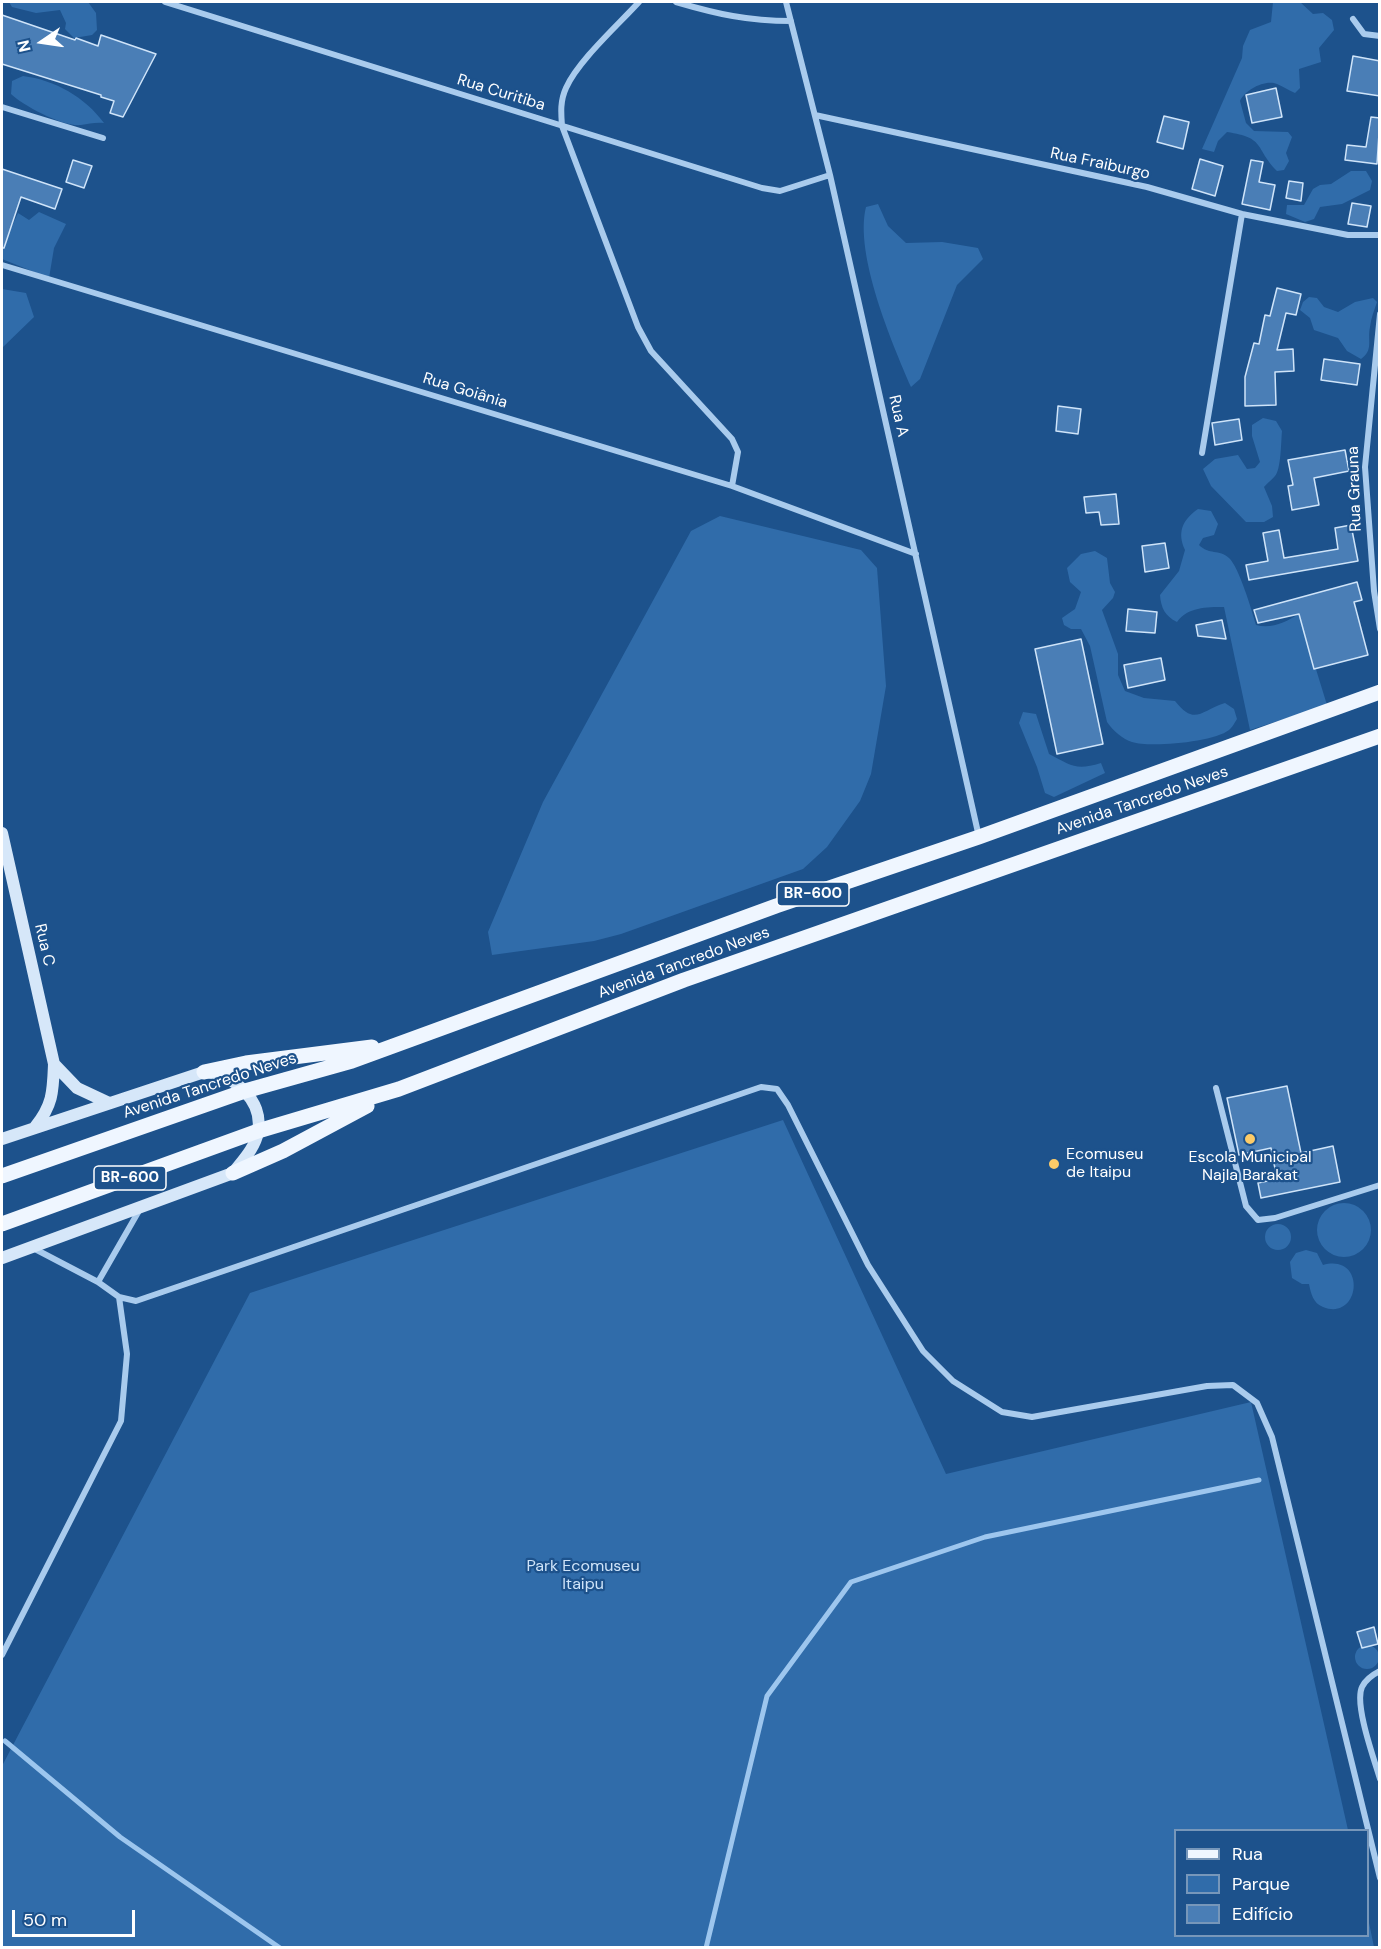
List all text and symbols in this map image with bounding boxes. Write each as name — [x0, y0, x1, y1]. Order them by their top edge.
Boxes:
north arrow — [12, 12, 72, 72]
text: N — [12, 38, 36, 54]
street label: Rua Curitiba — [455, 71, 547, 115]
street label: Rua Fraiburgo — [1048, 144, 1152, 184]
street label: Rua Goiânia — [420, 369, 510, 413]
street label: Rua A — [884, 393, 912, 439]
street label: Rua Grauna — [1344, 446, 1366, 532]
street label: Avenida Tancredo Neves — [1053, 762, 1231, 840]
road number: BR-600 — [777, 882, 849, 906]
street label: Rua C — [30, 922, 58, 968]
street label: Avenida Tancredo Neves — [596, 923, 772, 1003]
street label: Avenida Tancredo Neves — [121, 1049, 299, 1123]
marker: Escola Municipal Najla Barakat — [1243, 1132, 1257, 1146]
place label: Ecomuseu de Itaipu — [1066, 1145, 1143, 1183]
place label: Escola Municipal Najla Barakat — [1188, 1148, 1312, 1186]
marker: Ecomuseu de Itaipu — [1047, 1157, 1061, 1171]
road number: BR-600 — [94, 1166, 166, 1190]
park label: Park Ecomuseu Itaipu — [526, 1557, 640, 1595]
legend — [1174, 1829, 1369, 1937]
text: Rua — [1232, 1842, 1263, 1866]
text: Parque — [1232, 1872, 1290, 1896]
scale bar — [15, 1898, 138, 1936]
text: Edifício — [1232, 1902, 1293, 1926]
text: 50 m — [23, 1908, 67, 1932]

